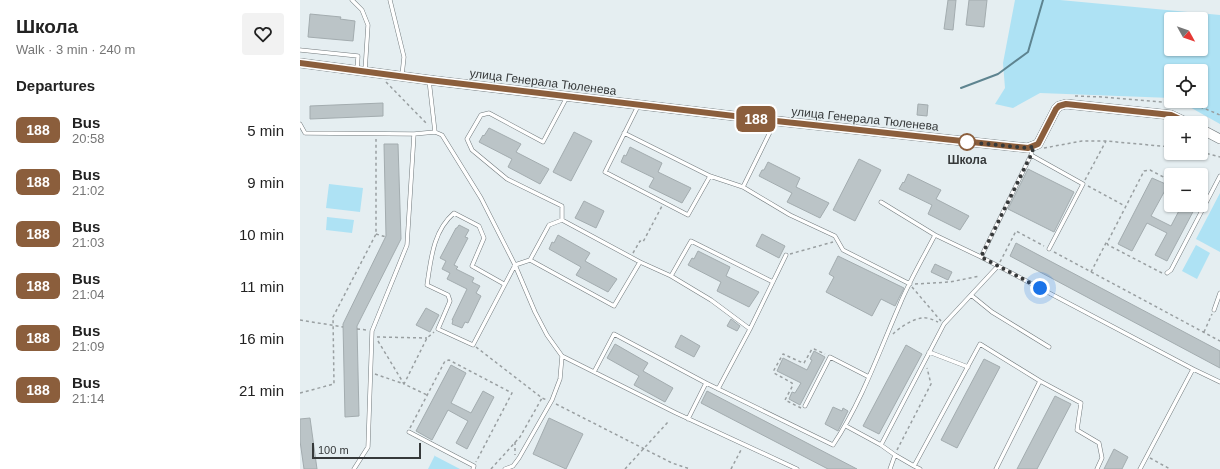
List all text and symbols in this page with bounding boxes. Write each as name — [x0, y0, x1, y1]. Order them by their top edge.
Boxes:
north arrow — [1164, 12, 1208, 56]
map controls — [1164, 12, 1208, 212]
button: heart — [242, 13, 284, 55]
text: Школа — [16, 16, 78, 37]
text: Walk · 3 min · 240 m — [16, 42, 135, 57]
button: locate — [1164, 64, 1208, 108]
street label: улица Генерала Тюленева — [469, 66, 618, 98]
text: Departures — [16, 77, 95, 94]
street label: улица Генерала Тюленева — [791, 104, 940, 134]
line badge: 188 — [733, 106, 779, 132]
text: 188 — [744, 111, 768, 127]
text: Bus — [72, 114, 100, 131]
button: + — [1164, 116, 1208, 160]
text: 188 — [26, 122, 50, 138]
text: 5 min — [247, 122, 284, 139]
text: 20:58 — [72, 131, 105, 146]
marker: Школа — [958, 133, 976, 151]
place label: Школа — [947, 153, 987, 167]
text: Bus — [72, 166, 100, 183]
button: − — [1164, 168, 1208, 212]
text: 188 — [26, 174, 50, 190]
text: 9 min — [247, 174, 284, 191]
text: 21:02 — [72, 183, 105, 198]
text: Bus — [72, 218, 100, 235]
text: 188 — [26, 226, 50, 242]
text: 10 min — [239, 226, 284, 243]
text: 21:03 — [72, 235, 105, 250]
text: Bus — [72, 270, 100, 287]
text: 188 — [26, 278, 50, 294]
text: 11 min — [240, 278, 284, 295]
your location — [1030, 278, 1050, 298]
text: 21:04 — [72, 287, 105, 302]
text: Bus — [72, 322, 100, 339]
text: 188 — [26, 330, 50, 346]
text: 16 min — [239, 330, 284, 347]
text: 21:09 — [72, 339, 105, 354]
text: Bus — [72, 374, 100, 391]
text: 188 — [26, 382, 50, 398]
text: 21 min — [239, 382, 284, 399]
text: 21:14 — [72, 391, 105, 406]
scale bar — [312, 441, 421, 460]
text: 100 m — [318, 444, 349, 456]

